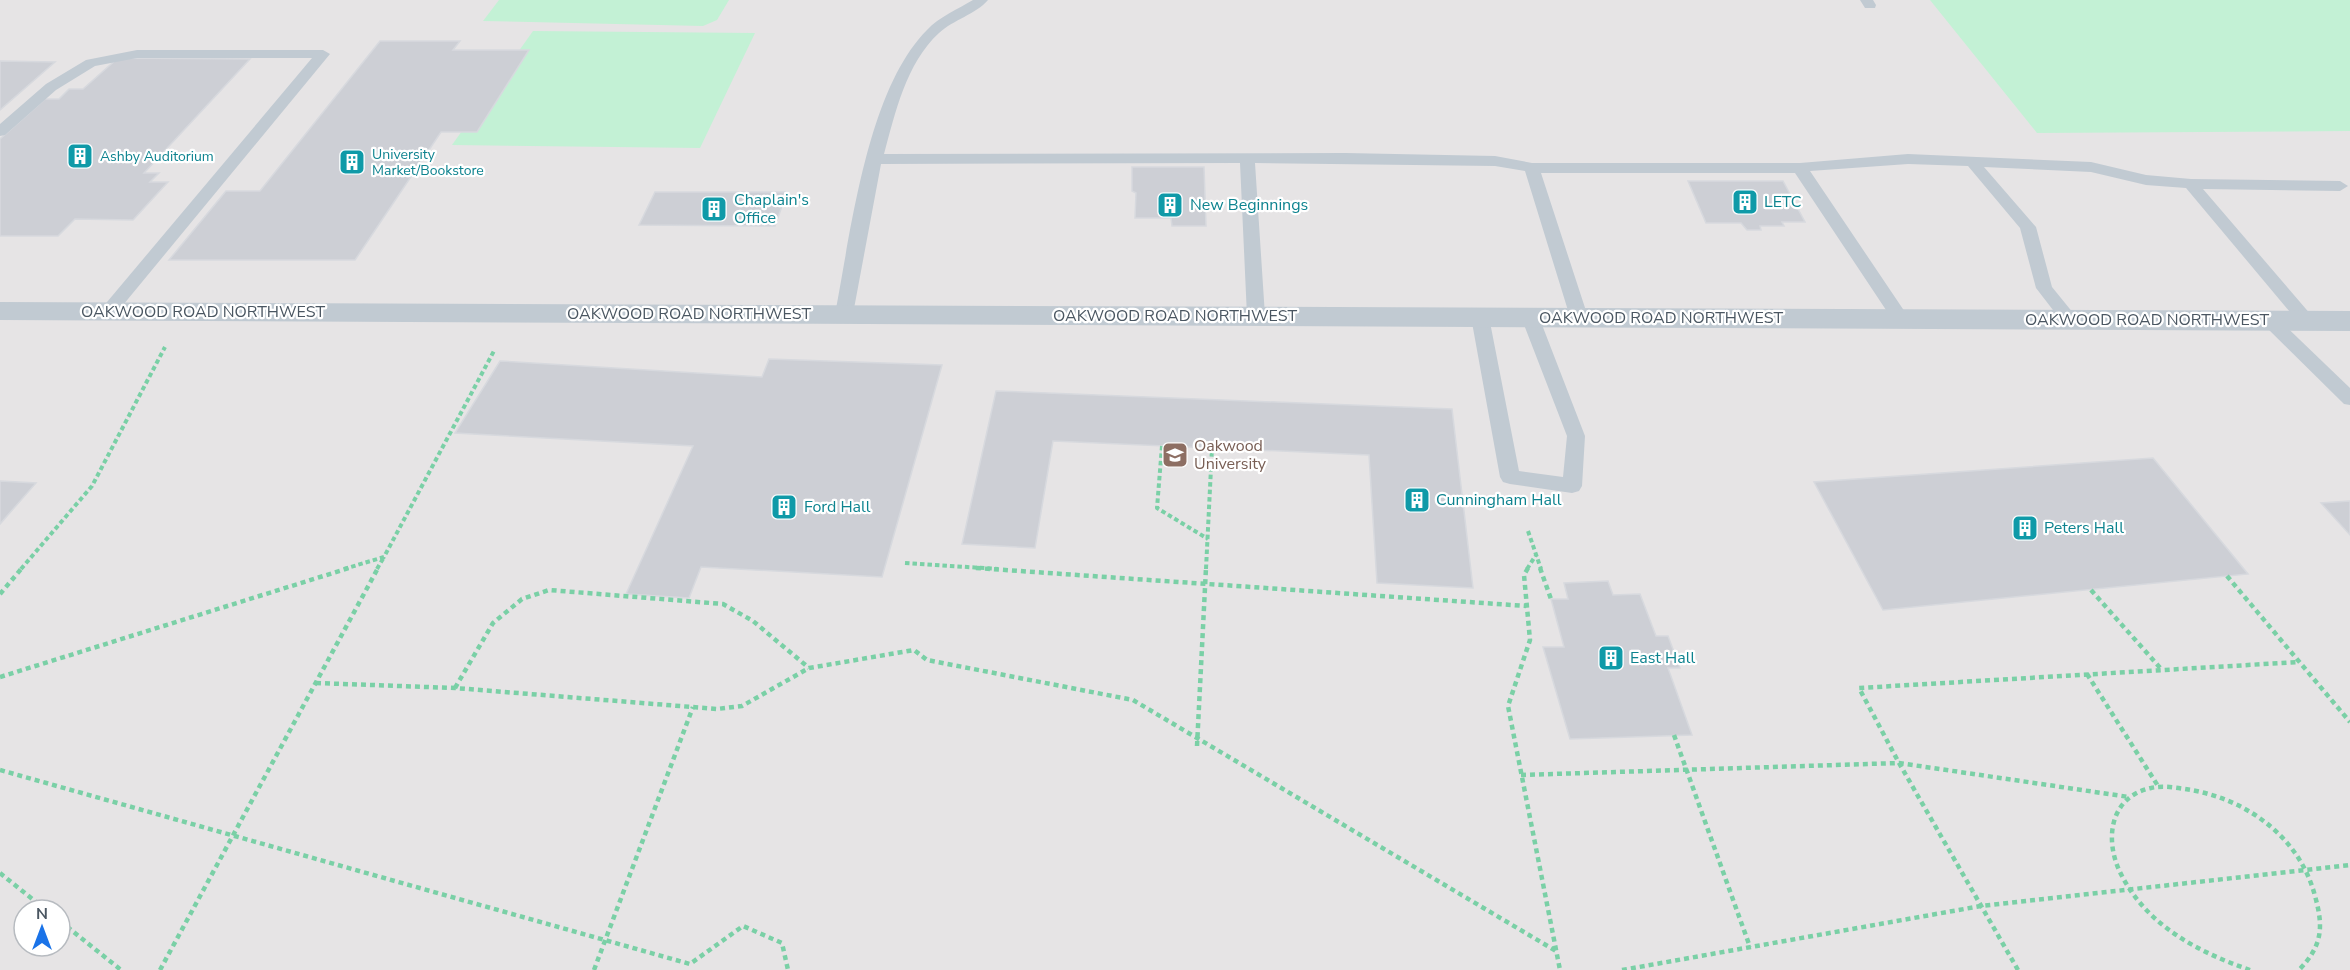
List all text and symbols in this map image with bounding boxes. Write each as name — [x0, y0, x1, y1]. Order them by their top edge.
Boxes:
building icon: Ashby Auditorium — [65, 141, 95, 171]
place label: University Market/Bookstore — [372, 145, 484, 180]
place label: Ashby Auditorium — [100, 147, 214, 166]
building icon: University Market/Bookstore — [337, 147, 367, 177]
building icon: LETC — [1730, 187, 1760, 217]
place label: Chaplain's Office — [734, 189, 809, 229]
building icon: New Beginnings — [1155, 190, 1185, 220]
place label: LETC — [1764, 191, 1802, 213]
building icon: Chaplain's Office — [699, 194, 729, 224]
place label: New Beginnings — [1190, 194, 1308, 216]
street label: OAKWOOD ROAD NORTHWEST — [81, 301, 325, 323]
street label: OAKWOOD ROAD NORTHWEST — [567, 303, 811, 325]
street label: OAKWOOD ROAD NORTHWEST — [1053, 305, 1297, 327]
street label: OAKWOOD ROAD NORTHWEST — [1539, 307, 1783, 329]
street label: OAKWOOD ROAD NORTHWEST — [2025, 309, 2269, 331]
place label: Oakwood University — [1194, 435, 1267, 475]
school or university icon: Oakwood University — [1160, 440, 1190, 470]
building icon: Cunningham Hall — [1402, 485, 1432, 515]
place label: Cunningham Hall — [1436, 489, 1562, 511]
building icon: Ford Hall — [769, 492, 799, 522]
place label: Ford Hall — [804, 496, 871, 518]
building icon: Peters Hall — [2010, 513, 2040, 543]
place label: Peters Hall — [2044, 517, 2124, 539]
building icon: East Hall — [1596, 643, 1626, 673]
place label: East Hall — [1630, 647, 1695, 669]
north arrow — [12, 898, 72, 958]
text: N — [36, 903, 48, 925]

